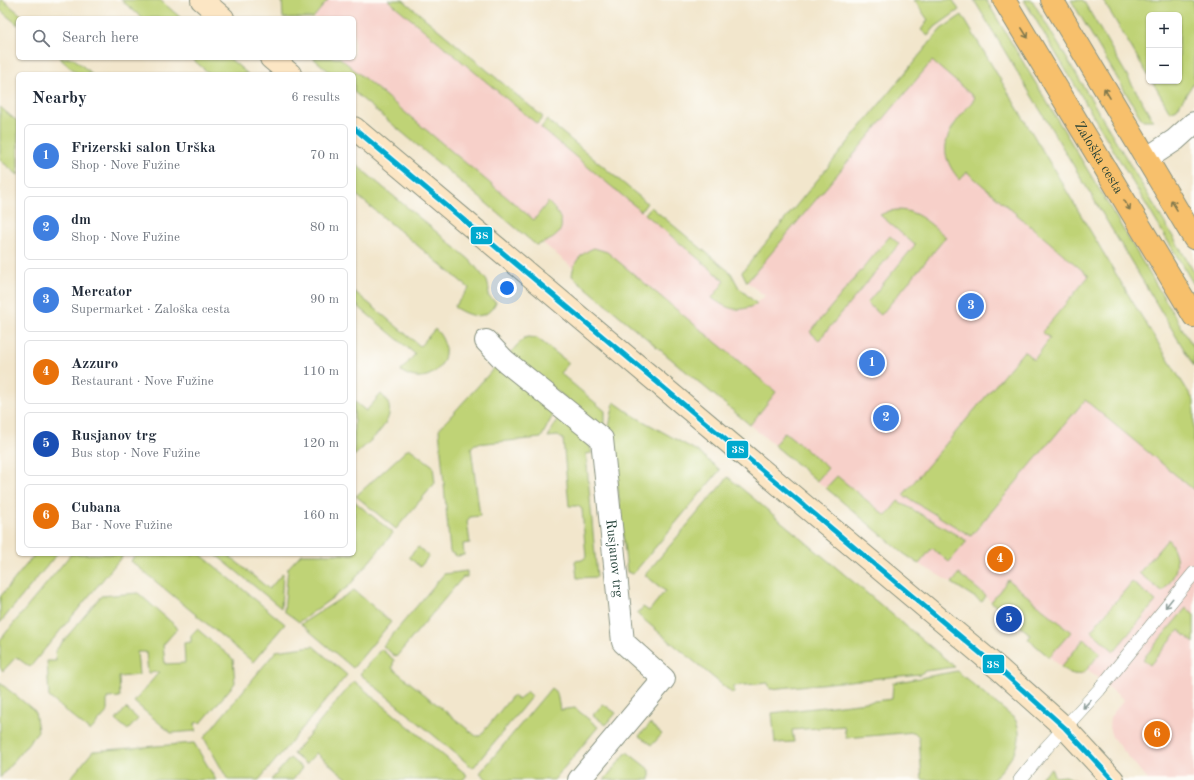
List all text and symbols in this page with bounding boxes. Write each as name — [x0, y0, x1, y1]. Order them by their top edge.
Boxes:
map controls — [1146, 12, 1182, 84]
button: + — [1146, 12, 1182, 48]
search box — [16, 16, 356, 60]
icon: search — [30, 27, 52, 49]
one-way arrow — [1021, 27, 1029, 39]
text: Search here — [62, 31, 139, 46]
button: − — [1146, 48, 1182, 84]
one-way arrow — [1103, 87, 1111, 99]
text: Nearby — [32, 90, 87, 107]
text: 6 results — [291, 91, 340, 104]
street label: Zaloška cesta — [1072, 119, 1126, 196]
text: Frizerski salon Urška — [71, 141, 216, 156]
text: 1 — [42, 149, 50, 162]
text: 70 m — [310, 149, 339, 162]
text: Shop · Nove Fužine — [71, 159, 180, 172]
one-way arrow — [1124, 199, 1132, 211]
one-way arrow — [1169, 199, 1177, 211]
text: dm — [71, 213, 91, 228]
text: 2 — [42, 221, 50, 234]
text: 80 m — [310, 221, 339, 234]
line badge: 38 — [470, 226, 493, 245]
text: Shop · Nove Fužine — [71, 231, 180, 244]
text: 38 — [476, 231, 488, 242]
your location — [497, 278, 517, 298]
text: Mercator — [71, 285, 132, 300]
pin: 3 — [958, 291, 984, 321]
text: 3 — [42, 293, 50, 306]
text: 90 m — [310, 293, 339, 306]
text: Supermarket · Zaloška cesta — [71, 303, 230, 316]
pin: 1 — [859, 348, 885, 378]
text: Azzuro — [71, 357, 118, 372]
text: 4 — [42, 365, 50, 378]
text: 110 m — [302, 365, 339, 378]
text: Restaurant · Nove Fužine — [71, 375, 214, 388]
pin: 2 — [873, 403, 899, 433]
text: Rusjanov trg — [71, 429, 156, 444]
text: 5 — [42, 437, 50, 450]
text: 120 m — [302, 437, 339, 450]
line badge: 38 — [726, 440, 749, 459]
text: 38 — [732, 445, 744, 456]
text: Bus stop · Nove Fužine — [71, 447, 200, 460]
text: Cubana — [71, 501, 121, 516]
text: 6 — [42, 509, 50, 522]
text: 160 m — [302, 509, 339, 522]
text: Bar · Nove Fužine — [71, 519, 172, 532]
street label: Rusjanov trg — [603, 519, 625, 599]
pin: 4 — [987, 544, 1013, 574]
one-way arrow — [1165, 598, 1174, 609]
pin: 5 — [996, 604, 1022, 634]
line badge: 38 — [982, 654, 1005, 674]
text: 38 — [987, 660, 999, 671]
one-way arrow — [1082, 699, 1092, 709]
pin: 6 — [1144, 719, 1170, 749]

